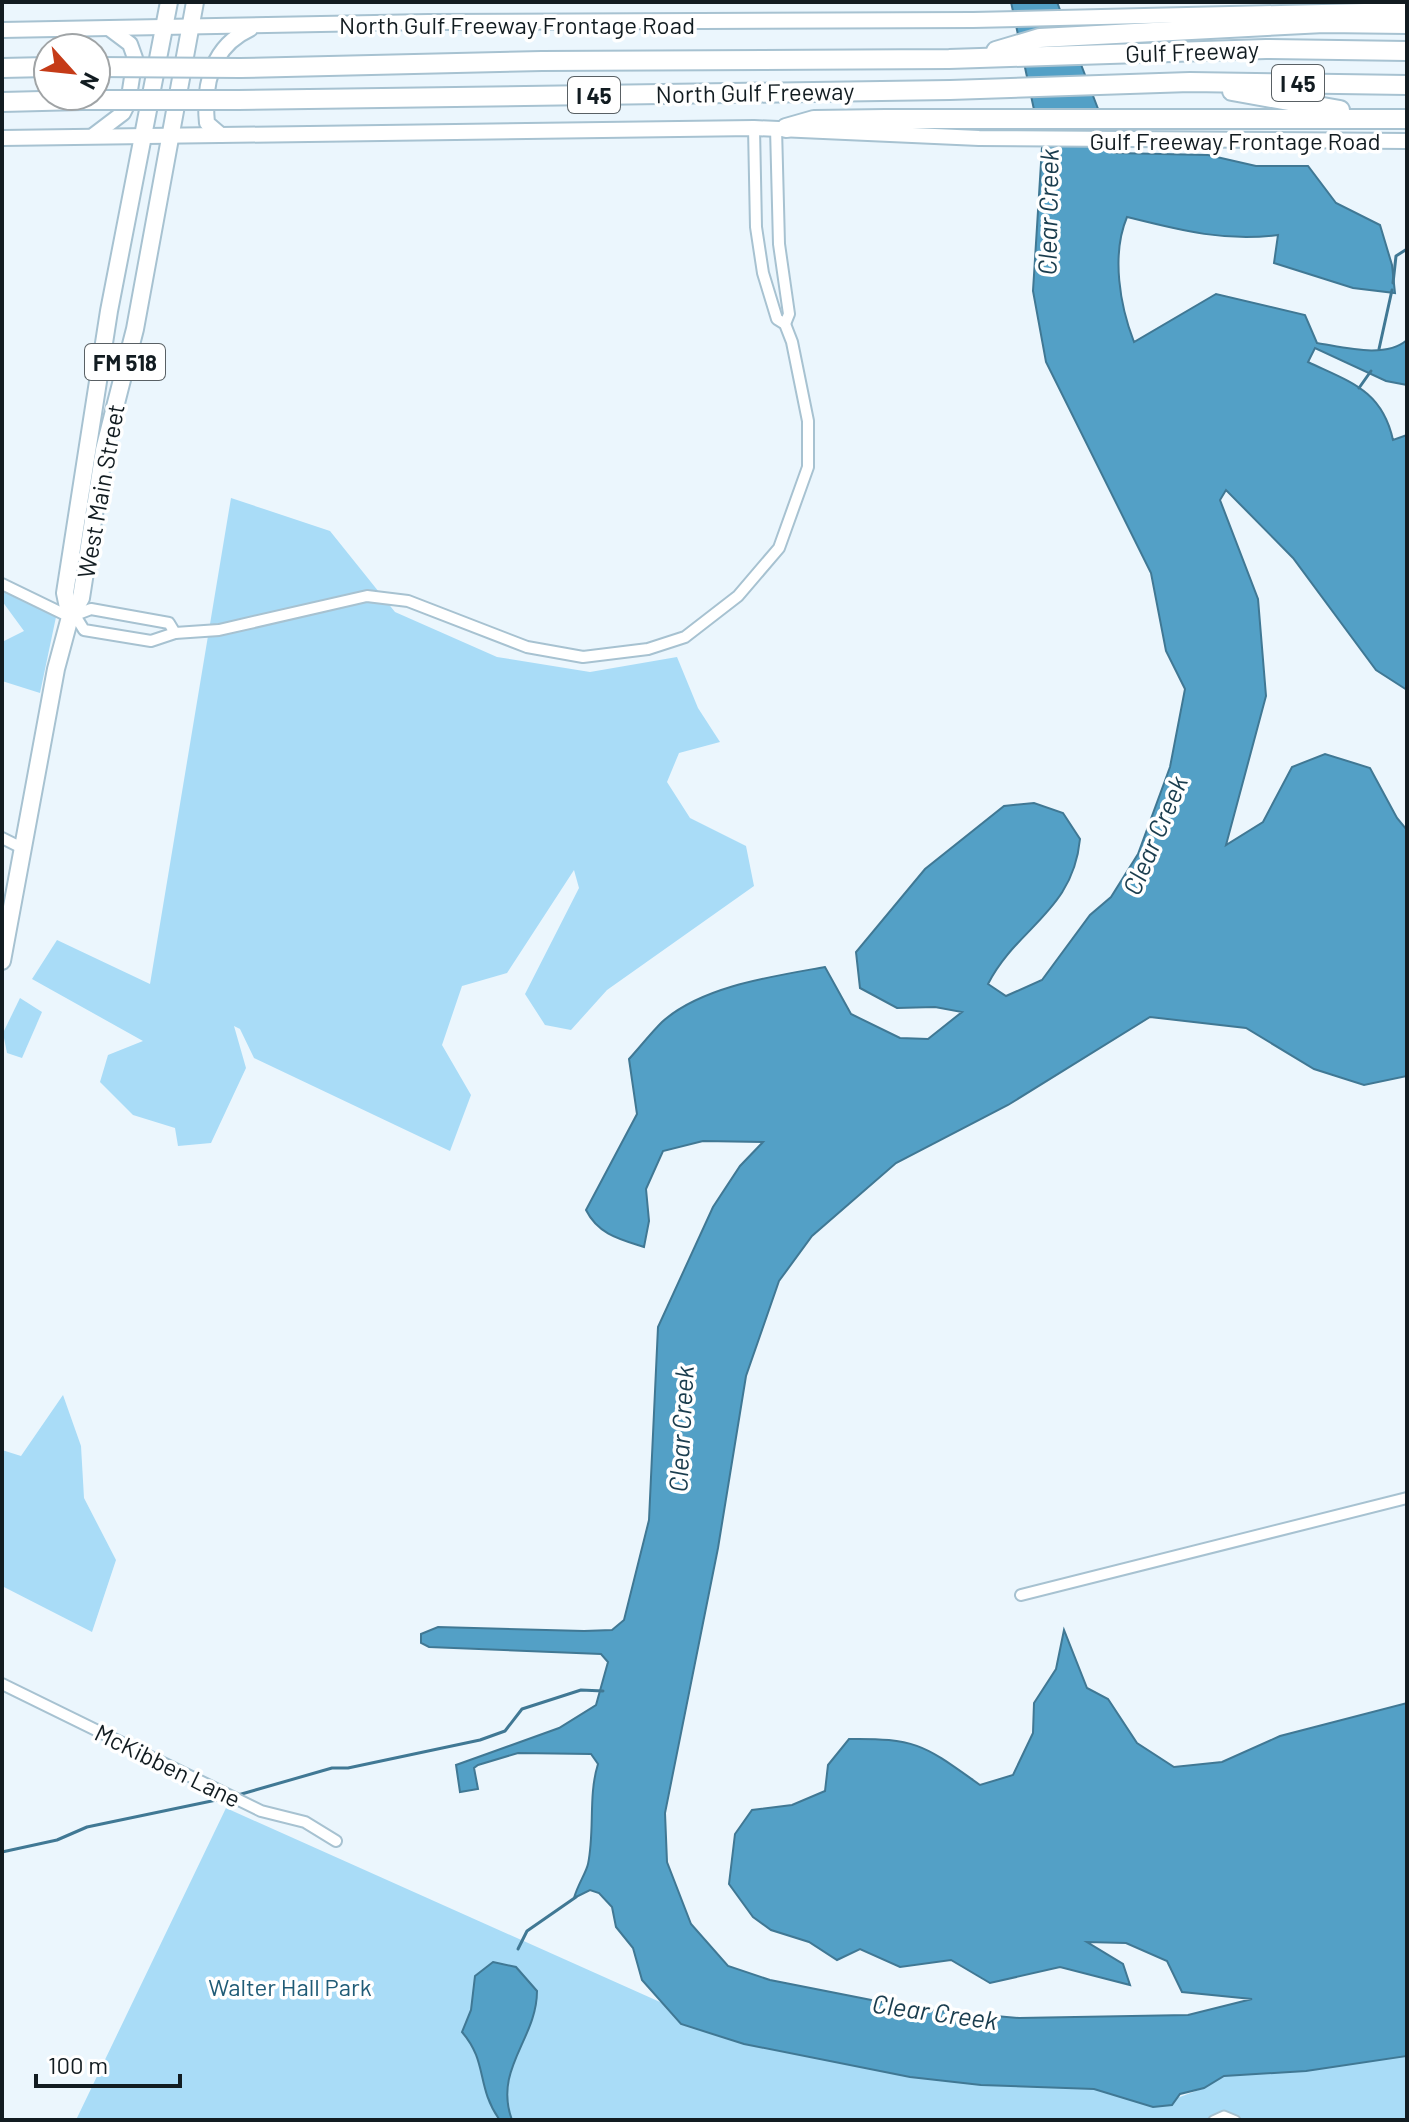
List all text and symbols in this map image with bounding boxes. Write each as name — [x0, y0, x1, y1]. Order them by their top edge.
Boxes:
street label: North Gulf Freeway Frontage Road — [339, 10, 695, 39]
north arrow — [32, 32, 112, 112]
street label: Gulf Freeway — [1125, 34, 1259, 68]
road number: I 45 — [1272, 65, 1324, 101]
text: N — [76, 69, 106, 94]
street label: North Gulf Freeway — [655, 76, 855, 108]
road number: I 45 — [568, 77, 620, 113]
street label: Gulf Freeway Frontage Road — [1089, 126, 1381, 155]
water label: Clear Creek — [1030, 148, 1064, 275]
road number: FM 518 — [85, 344, 165, 380]
street label: West Main Street — [70, 402, 130, 580]
water label: Clear Creek — [1115, 770, 1193, 899]
water label: Clear Creek — [661, 1365, 699, 1493]
street label: McKibben Lane — [90, 1717, 246, 1813]
park label: Walter Hall Park — [208, 1972, 372, 2001]
water label: Clear Creek — [870, 1987, 1000, 2035]
scale bar — [36, 2038, 180, 2088]
text: 100 m — [48, 2050, 108, 2079]

